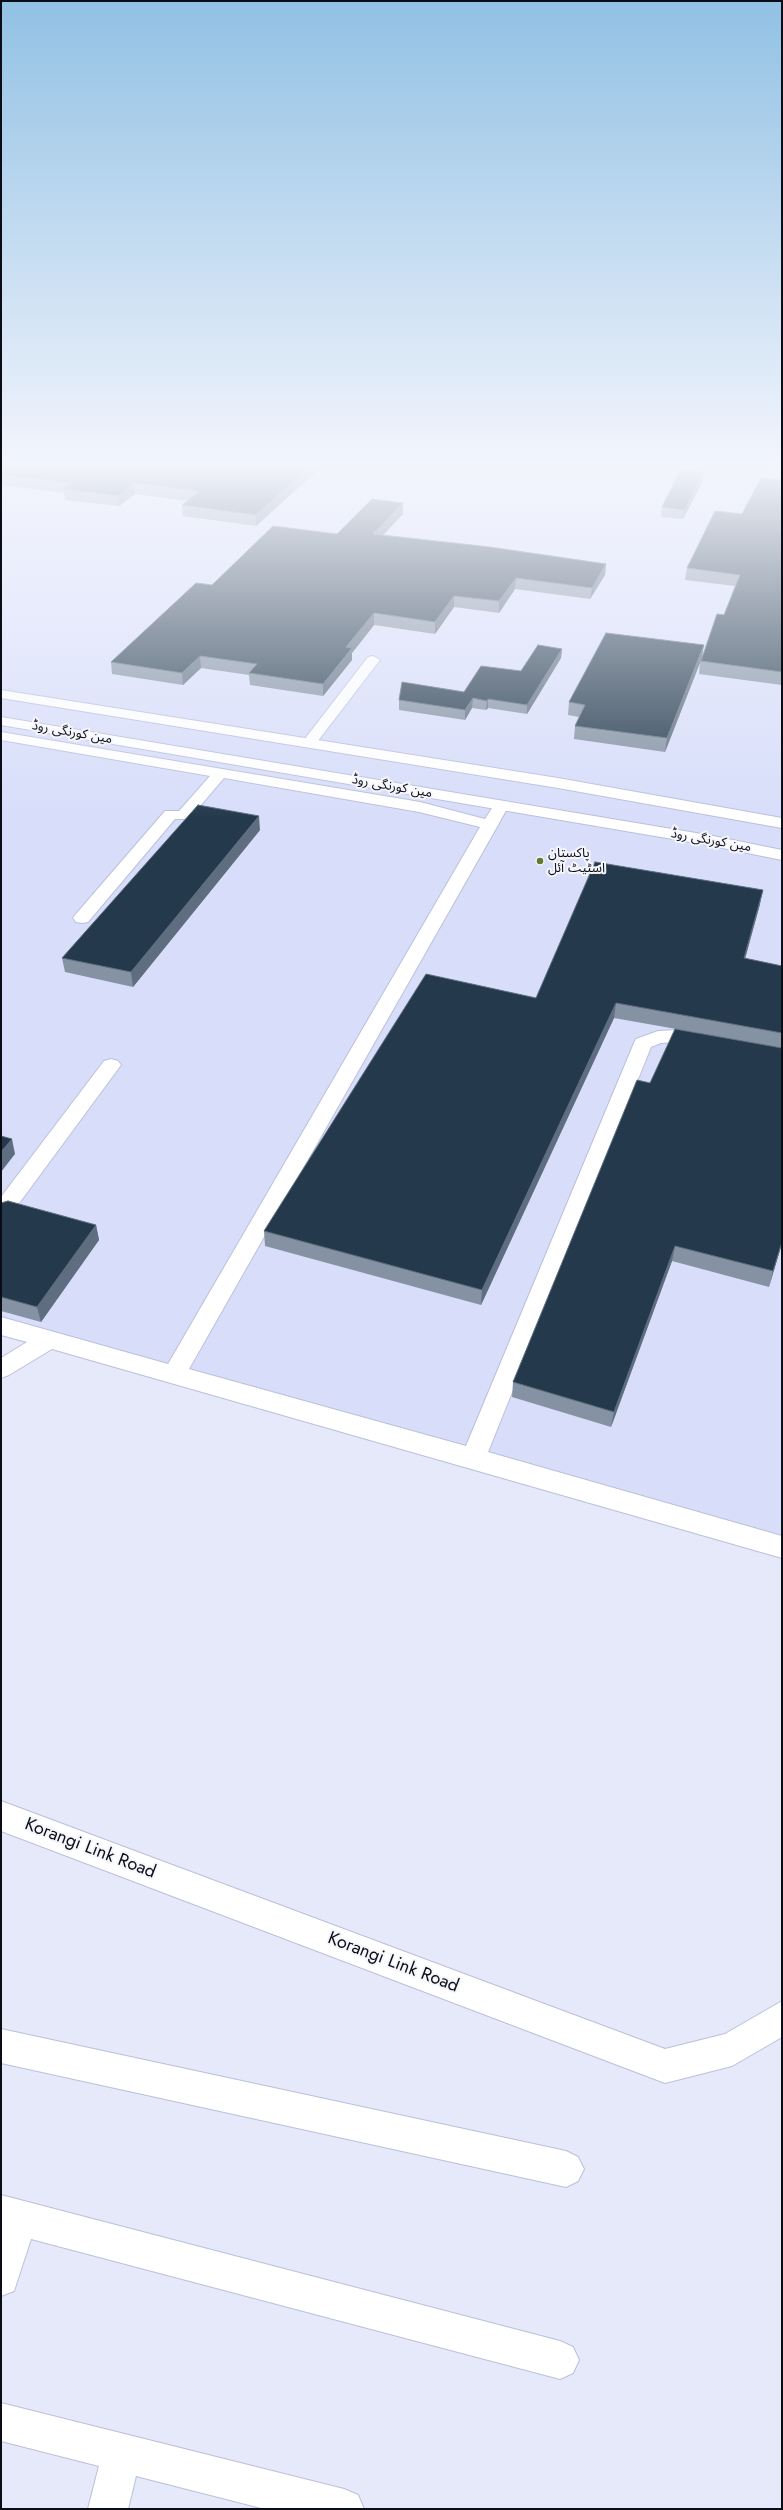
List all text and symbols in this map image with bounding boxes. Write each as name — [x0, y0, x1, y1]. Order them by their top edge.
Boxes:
street label: مین کورنگی روڈ — [31, 718, 113, 748]
street label: مین کورنگی روڈ — [351, 772, 433, 802]
street label: مین کورنگی روڈ — [670, 826, 752, 856]
place label: پاکستان اسٹیٹ آئل — [548, 846, 605, 877]
marker: پاکستان اسٹیٹ آئل — [535, 856, 545, 866]
street label: Korangi Link Road — [21, 1814, 159, 1884]
street label: Korangi Link Road — [324, 1928, 462, 1998]

